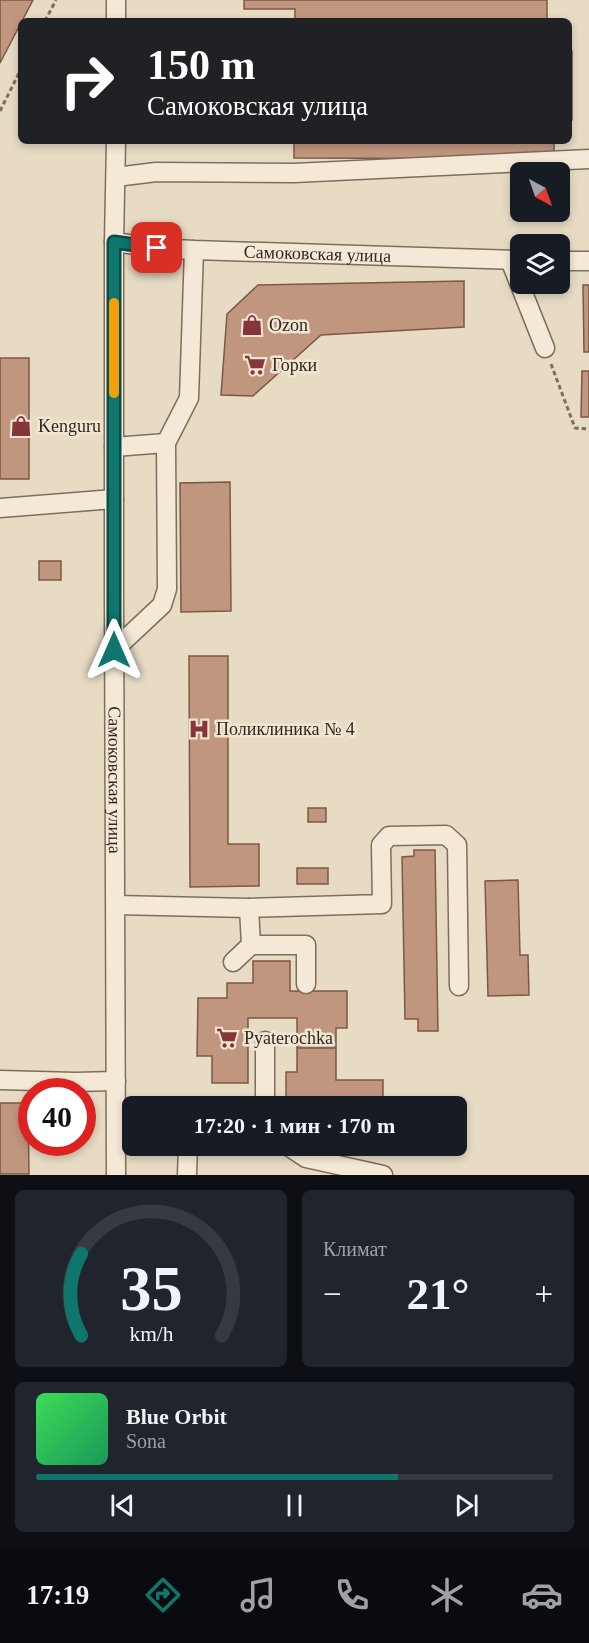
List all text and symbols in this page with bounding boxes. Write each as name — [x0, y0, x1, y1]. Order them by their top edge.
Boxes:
icon: right — [48, 42, 126, 120]
text: 150 m — [147, 42, 256, 88]
text: Самоковская улица — [147, 91, 368, 121]
north arrow — [510, 162, 570, 222]
map controls — [510, 162, 570, 294]
pin — [131, 222, 182, 273]
icon: arrive — [140, 231, 173, 264]
button: layers — [510, 234, 570, 294]
street label: Самоковская улица — [243, 242, 391, 266]
shop icon: Ozon — [240, 313, 264, 337]
place label: Ozon — [269, 315, 308, 335]
supermarket icon: Горки — [243, 353, 267, 377]
place label: Горки — [272, 355, 318, 375]
shop icon: Kenguru — [9, 414, 33, 438]
place label: Kenguru — [38, 416, 101, 436]
position arrow — [82, 618, 146, 682]
street label: Самоковская улица — [104, 706, 125, 854]
hospital icon: Поликлиника № 4 — [187, 717, 211, 741]
place label: Поликлиника № 4 — [216, 719, 355, 739]
supermarket icon: Pyaterochka — [215, 1026, 239, 1050]
place label: Pyaterochka — [244, 1028, 333, 1048]
speed limit sign: 40 — [18, 1078, 96, 1156]
text: 17:20 · 1 мин · 170 m — [194, 1113, 395, 1138]
text: Климат — [323, 1238, 387, 1260]
text: 35 — [120, 1254, 182, 1323]
text: 21° — [407, 1269, 470, 1319]
text: − — [323, 1276, 342, 1312]
text: + — [534, 1276, 553, 1312]
text: km/h — [129, 1322, 173, 1346]
text: Blue Orbit — [126, 1404, 227, 1429]
text: Sona — [126, 1430, 166, 1452]
icon: previous — [106, 1489, 139, 1522]
icon: pause — [278, 1489, 311, 1522]
icon: next — [450, 1489, 483, 1522]
icon: directions — [142, 1574, 184, 1616]
icon: music — [237, 1574, 279, 1616]
icon: phone — [331, 1574, 373, 1616]
icon: climate — [426, 1574, 468, 1616]
icon: car — [521, 1574, 563, 1616]
text: 17:19 — [26, 1580, 89, 1610]

